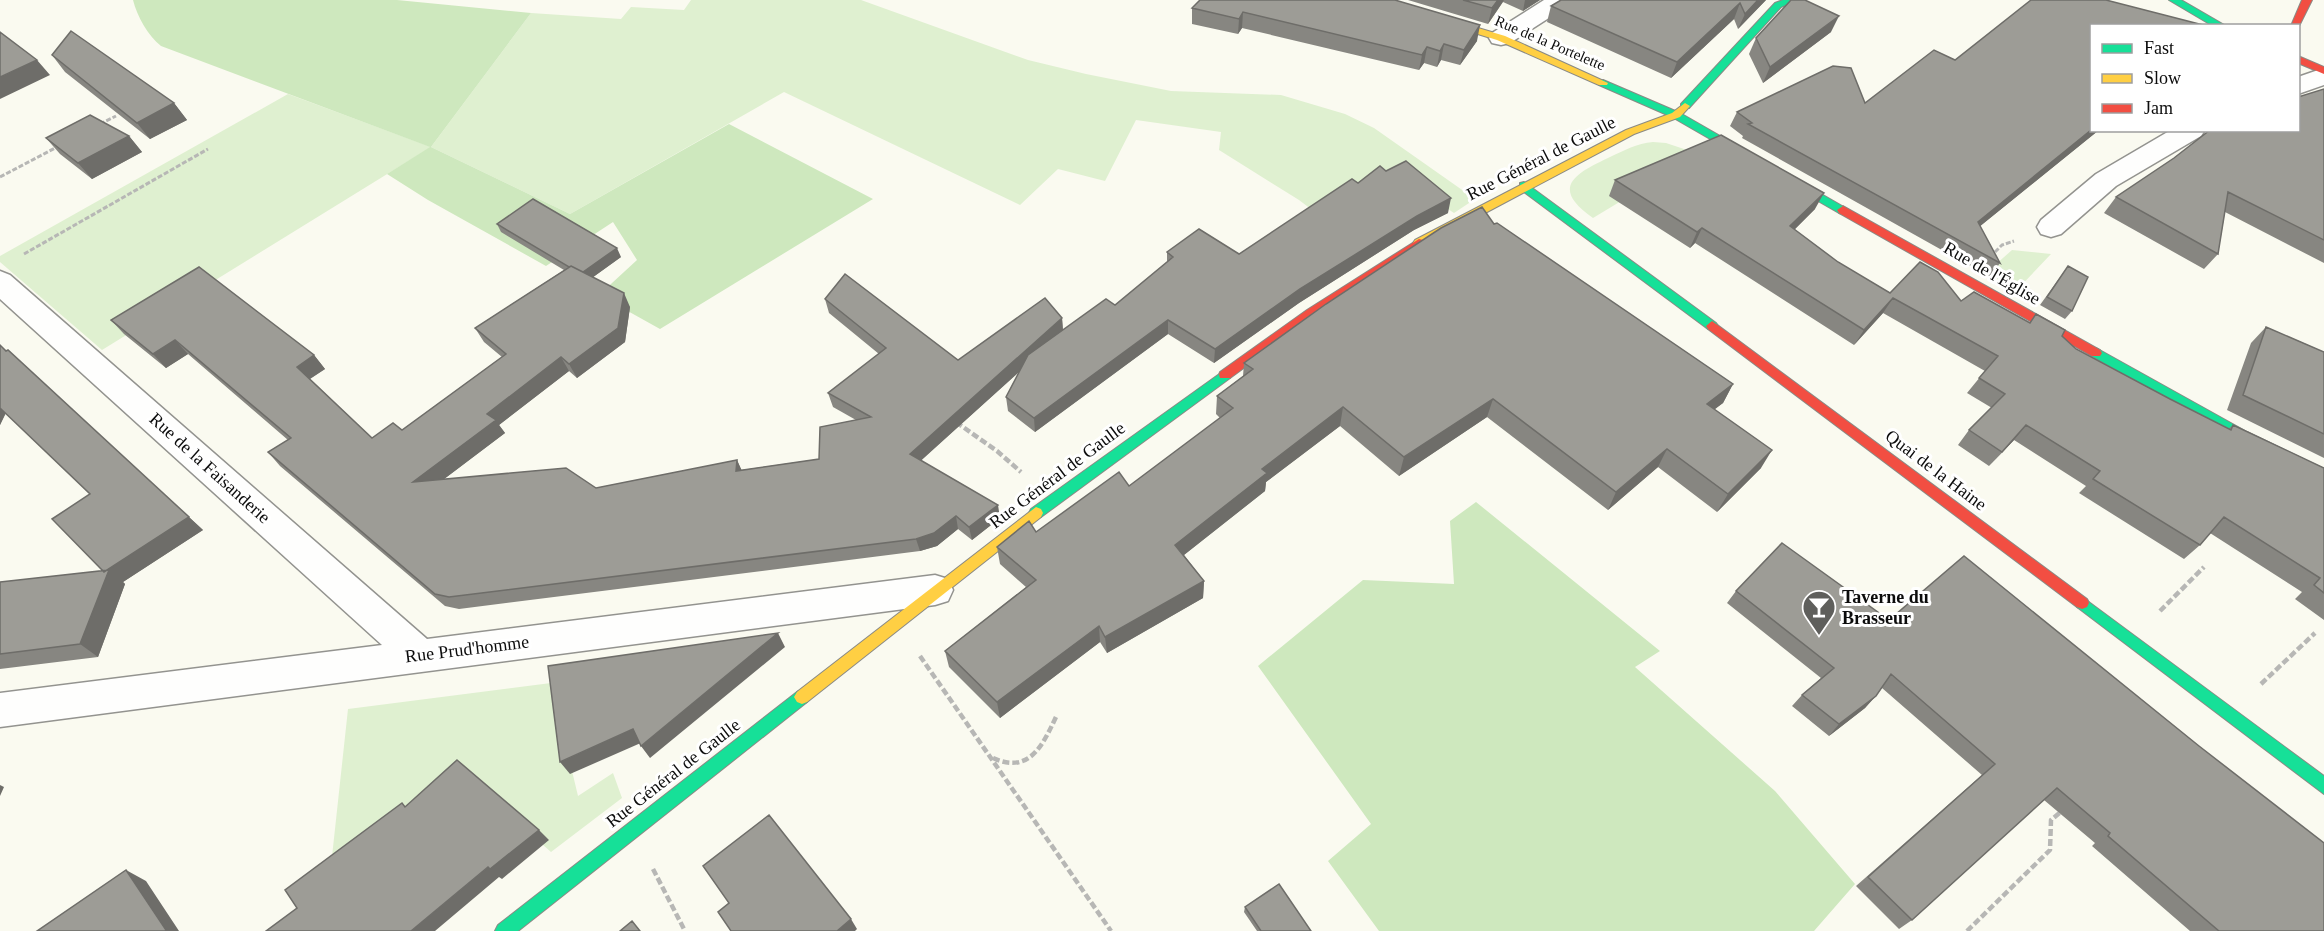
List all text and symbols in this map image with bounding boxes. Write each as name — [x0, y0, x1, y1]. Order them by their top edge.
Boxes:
street label: Rue de la Portelette — [1493, 13, 1608, 74]
legend — [2090, 24, 2300, 132]
text: Fast — [2144, 38, 2174, 58]
text: Slow — [2144, 68, 2181, 88]
text: Jam — [2144, 98, 2173, 118]
street label: Rue Général de Gaulle — [1463, 112, 1619, 204]
street label: Rue de l'Église — [1940, 236, 2044, 309]
street label: Rue de la Faisanderie — [146, 409, 274, 527]
street label: Rue Général de Gaulle — [985, 418, 1129, 532]
street label: Quai de la Haine — [1881, 425, 1991, 515]
place label: Taverne du Brasseur — [1842, 587, 1929, 628]
bar icon: Taverne du Brasseur — [1801, 589, 1837, 636]
street label: Rue Prud'homme — [404, 631, 530, 667]
street label: Rue Général de Gaulle — [602, 715, 744, 831]

